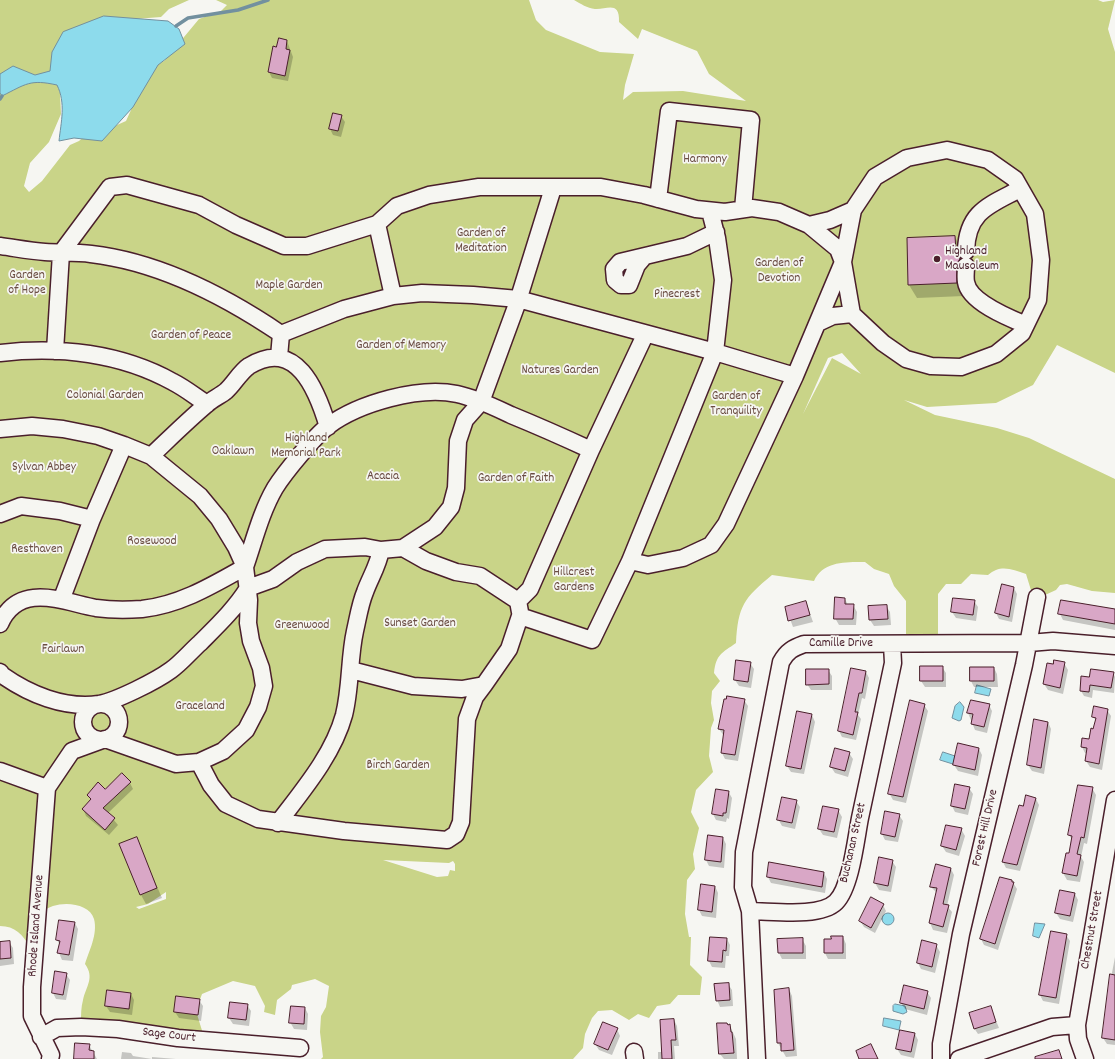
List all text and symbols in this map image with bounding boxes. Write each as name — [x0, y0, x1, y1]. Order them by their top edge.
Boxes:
park label: Harmony — [683, 152, 727, 168]
park label: Garden of Meditation — [455, 226, 507, 257]
place label: Highland Mausoleum — [945, 244, 999, 275]
marker: Highland Mausoleum — [932, 254, 942, 264]
park label: Garden of Devotion — [755, 256, 803, 287]
park label: Garden of Hope — [8, 268, 46, 299]
park label: Maple Garden — [256, 278, 322, 294]
park label: Pinecrest — [654, 287, 700, 303]
park label: Garden of Peace — [151, 328, 231, 344]
park label: Garden of Memory — [356, 338, 446, 354]
park label: Natures Garden — [521, 363, 599, 379]
park label: Colonial Garden — [67, 388, 143, 404]
park label: Garden of Tranquility — [710, 389, 762, 420]
park label: Highland Memorial Park — [271, 431, 341, 462]
park label: Oaklawn — [212, 444, 254, 460]
park label: Sylvan Abbey — [12, 460, 76, 476]
park label: Acacia — [367, 469, 399, 485]
park label: Garden of Faith — [478, 471, 554, 487]
park label: Rosewood — [127, 534, 177, 550]
park label: Resthaven — [11, 542, 63, 558]
park label: Hillcrest Gardens — [553, 565, 595, 596]
park label: Sunset Garden — [384, 616, 456, 632]
park label: Greenwood — [275, 618, 329, 634]
street label: Camille Drive — [809, 636, 873, 652]
park label: Fairlawn — [42, 642, 84, 658]
park label: Graceland — [175, 699, 225, 715]
park label: Birch Garden — [367, 758, 429, 774]
street label: Forest Hill Drive — [970, 788, 1002, 868]
street label: Buchanan Street — [837, 801, 871, 885]
street label: Rhode Island Avenue — [26, 874, 48, 978]
street label: Chestnut Street — [1078, 890, 1108, 970]
street label: Sage Court — [141, 1025, 197, 1047]

